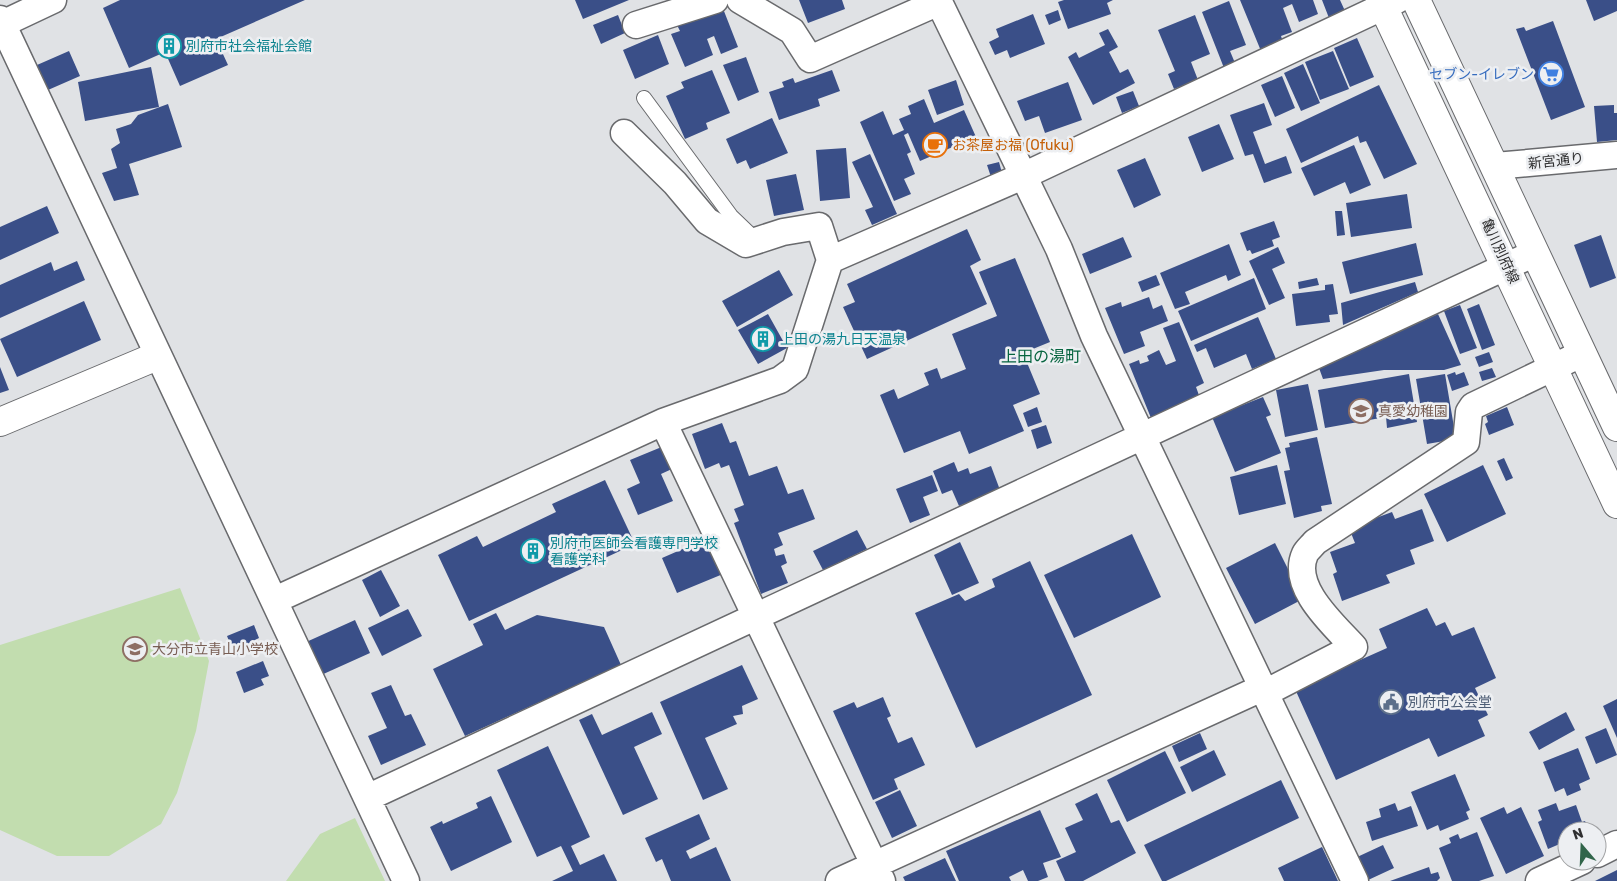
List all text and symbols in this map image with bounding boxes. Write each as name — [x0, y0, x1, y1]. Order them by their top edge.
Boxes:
building icon: 別府市社会福祉会館 — [156, 33, 182, 59]
place label: 別府市社会福祉会館 — [186, 38, 312, 55]
supermarket icon: セブン-イレブン — [1538, 61, 1564, 87]
place label: セブン-イレブン — [1429, 66, 1534, 83]
cafe icon: お茶屋お福 (Ofuku) — [922, 132, 948, 158]
place label: お茶屋お福 (Ofuku) — [952, 137, 1074, 154]
street label: 新宮通り — [1527, 150, 1585, 172]
street label: 亀川別府線 — [1478, 216, 1522, 286]
building icon: 上田の湯九日天温泉 — [750, 326, 776, 352]
place label: 上田の湯九日天温泉 — [780, 331, 906, 348]
district label: 上田の湯町 — [1001, 347, 1081, 366]
school or university icon: 真愛幼稚園 — [1348, 398, 1374, 424]
place label: 真愛幼稚園 — [1378, 403, 1448, 420]
place label: 別府市医師会看護専門学校 看護学科 — [550, 535, 718, 568]
building icon: 別府市医師会看護専門学校 看護学科 — [520, 538, 546, 564]
school or university icon: 大分市立青山小学校 — [122, 636, 148, 662]
place label: 大分市立青山小学校 — [152, 641, 278, 658]
public building icon: 別府市公会堂 — [1378, 689, 1404, 715]
place label: 別府市公会堂 — [1408, 694, 1492, 711]
north arrow — [1557, 821, 1607, 871]
text: N — [1570, 825, 1585, 844]

